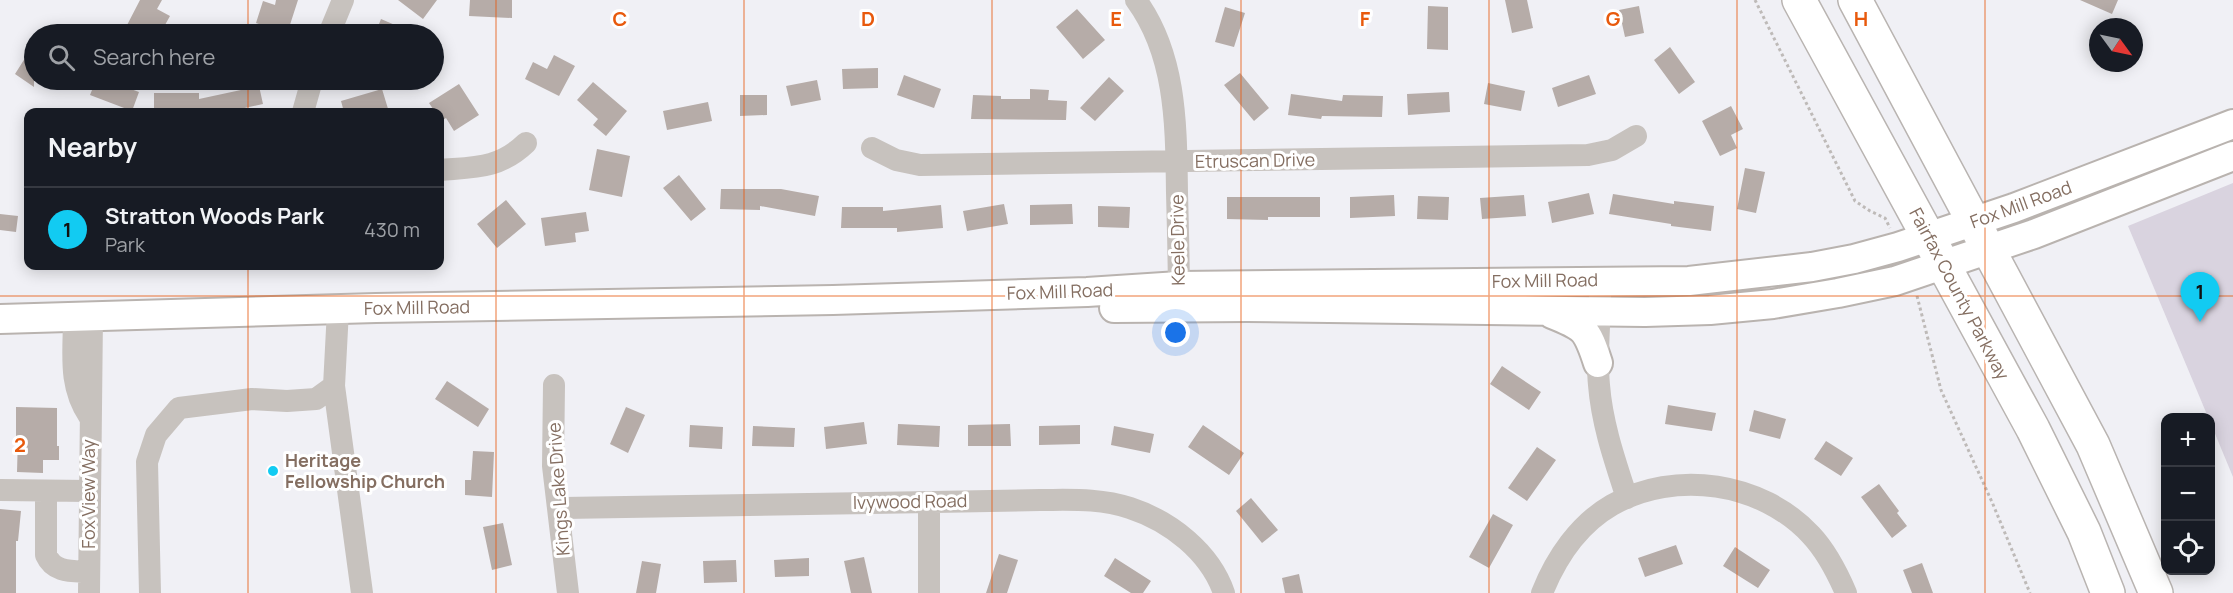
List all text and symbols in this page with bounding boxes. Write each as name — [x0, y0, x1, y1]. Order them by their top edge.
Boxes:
text: C — [613, 5, 627, 32]
text: D — [861, 5, 875, 32]
text: E — [1110, 5, 1122, 32]
text: F — [1360, 5, 1371, 32]
text: G — [1606, 5, 1621, 32]
text: H — [1854, 5, 1868, 32]
north arrow — [2089, 18, 2143, 72]
search box — [24, 24, 444, 90]
icon: search — [45, 41, 78, 74]
text: Search here — [93, 42, 215, 72]
text: Nearby — [48, 129, 137, 165]
street label: Etruscan Drive — [1195, 147, 1315, 173]
street label: Fox Mill Road — [1967, 175, 2075, 234]
street label: Keele Drive — [1164, 194, 1190, 286]
text: Stratton Woods Park — [105, 201, 324, 231]
street label: Fairfax County Parkway — [1904, 203, 2016, 384]
text: 1 — [63, 216, 72, 243]
text: 430 m — [364, 216, 420, 243]
text: Park — [105, 231, 145, 258]
street label: Fox Mill Road — [1492, 267, 1598, 293]
pin: 1 — [2180, 272, 2220, 322]
street label: Fox Mill Road — [1006, 277, 1114, 305]
street label: Fox Mill Road — [364, 294, 470, 320]
your location — [1161, 318, 1190, 347]
map controls — [2161, 413, 2215, 575]
button: + — [2161, 413, 2215, 467]
street label: Kings Lake Drive — [541, 422, 575, 556]
text: 2 — [14, 431, 26, 458]
street label: Fox View Way — [76, 439, 100, 549]
place label: Heritage Fellowship Church — [285, 448, 445, 493]
marker: Heritage Fellowship Church — [266, 464, 280, 478]
button: − — [2161, 467, 2215, 521]
street label: Ivywood Road — [853, 488, 967, 514]
button: locate — [2161, 521, 2215, 575]

